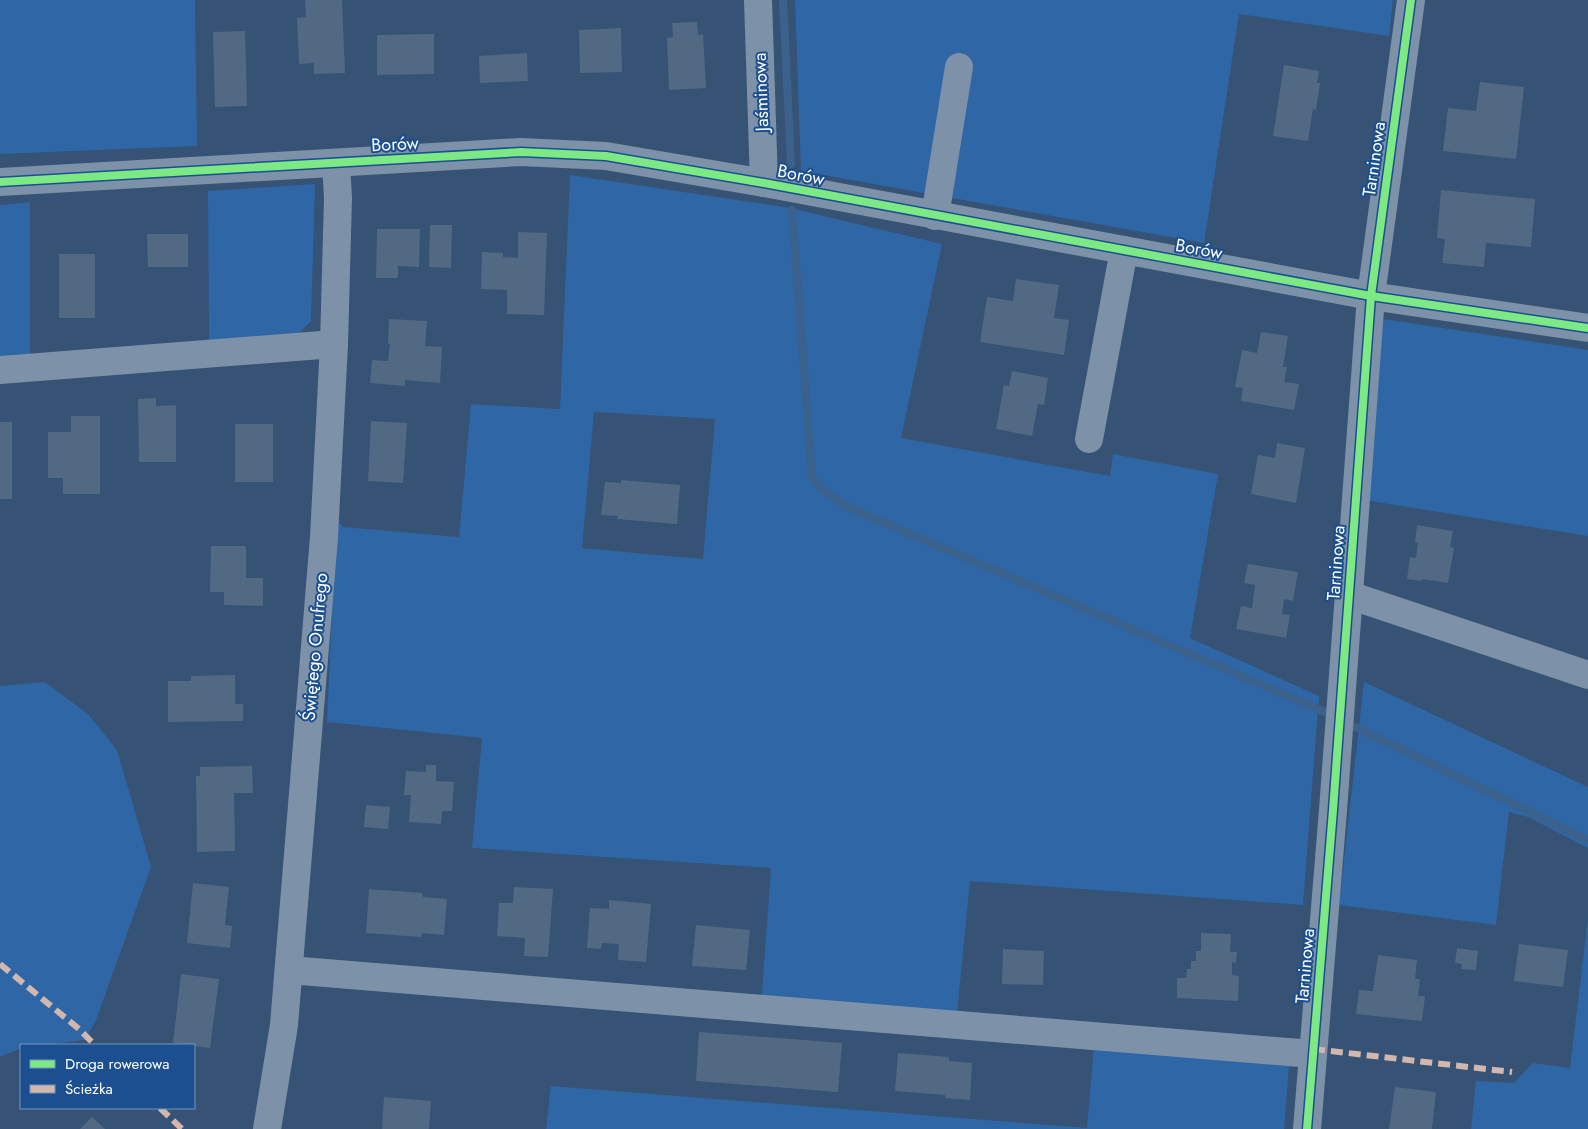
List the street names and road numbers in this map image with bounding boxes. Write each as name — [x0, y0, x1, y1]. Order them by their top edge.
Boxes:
street label: Jaśminowa — [747, 52, 775, 134]
street label: Tarninowa — [1356, 120, 1392, 198]
street label: Borów — [371, 130, 420, 158]
street label: Borów — [775, 158, 828, 192]
street label: Borów — [1173, 232, 1225, 266]
street label: Tarninowa — [1320, 524, 1352, 602]
street label: Świętego Onufrego — [296, 572, 334, 722]
street label: Tarninowa — [1289, 927, 1321, 1005]

